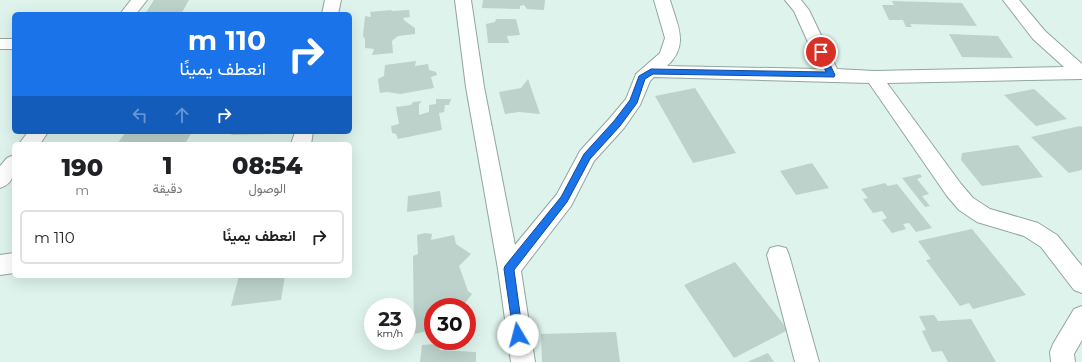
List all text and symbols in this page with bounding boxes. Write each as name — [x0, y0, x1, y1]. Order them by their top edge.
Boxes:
text: 110 m — [188, 23, 266, 57]
icon: right — [280, 28, 332, 80]
pin — [804, 35, 838, 69]
icon: arrive — [810, 41, 832, 63]
text: انعطف يمينًا — [180, 58, 266, 80]
icon: left — [129, 104, 151, 126]
icon: ahead — [171, 104, 193, 126]
icon: right — [213, 104, 235, 126]
text: 1 — [163, 151, 172, 180]
text: 08:54 — [232, 151, 303, 180]
text: 190 — [61, 153, 103, 182]
text: دقيقة — [153, 180, 183, 196]
text: الوصول — [249, 180, 286, 196]
text: m — [75, 182, 89, 198]
text: انعطف يمينًا — [223, 226, 296, 245]
icon: right — [308, 226, 330, 248]
text: 110 m — [34, 228, 75, 247]
speed limit sign: 30 — [424, 298, 476, 350]
text: 23 — [378, 307, 402, 331]
position arrow — [497, 314, 539, 356]
text: km/h — [377, 327, 403, 340]

